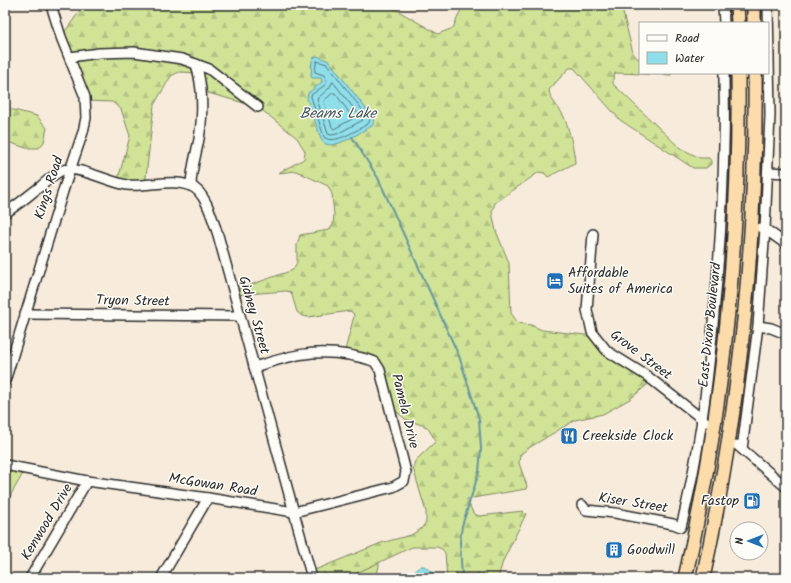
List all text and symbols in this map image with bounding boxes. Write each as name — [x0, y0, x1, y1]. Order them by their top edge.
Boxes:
legend — [639, 22, 769, 74]
text: Road — [675, 29, 700, 48]
text: Water — [675, 49, 705, 68]
water label: Beams Lake — [300, 102, 378, 126]
street label: Kings Road — [28, 153, 70, 222]
street label: East Dixon Boulevard — [693, 261, 728, 388]
place label: Affordable Suites of America — [568, 262, 673, 300]
hotel icon: Affordable Suites of America — [545, 271, 565, 291]
street label: Gidney Street — [232, 273, 276, 357]
street label: Tryon Street — [96, 289, 171, 313]
street label: Grove Street — [605, 324, 677, 386]
street label: Pamela Drive — [385, 371, 425, 451]
place label: Creekside Clock — [582, 425, 674, 447]
restaurant icon: Creekside Clock — [559, 426, 579, 446]
street label: McGowan Road — [167, 467, 260, 503]
street label: Kenwood Drive — [15, 479, 79, 565]
street label: Kiser Street — [597, 487, 670, 519]
place label: Fastop — [701, 490, 739, 512]
fuel station icon: Fastop — [742, 491, 762, 511]
north arrow — [729, 521, 769, 561]
text: N — [731, 537, 749, 544]
place label: Goodwill — [627, 539, 675, 561]
building icon: Goodwill — [604, 540, 624, 560]

